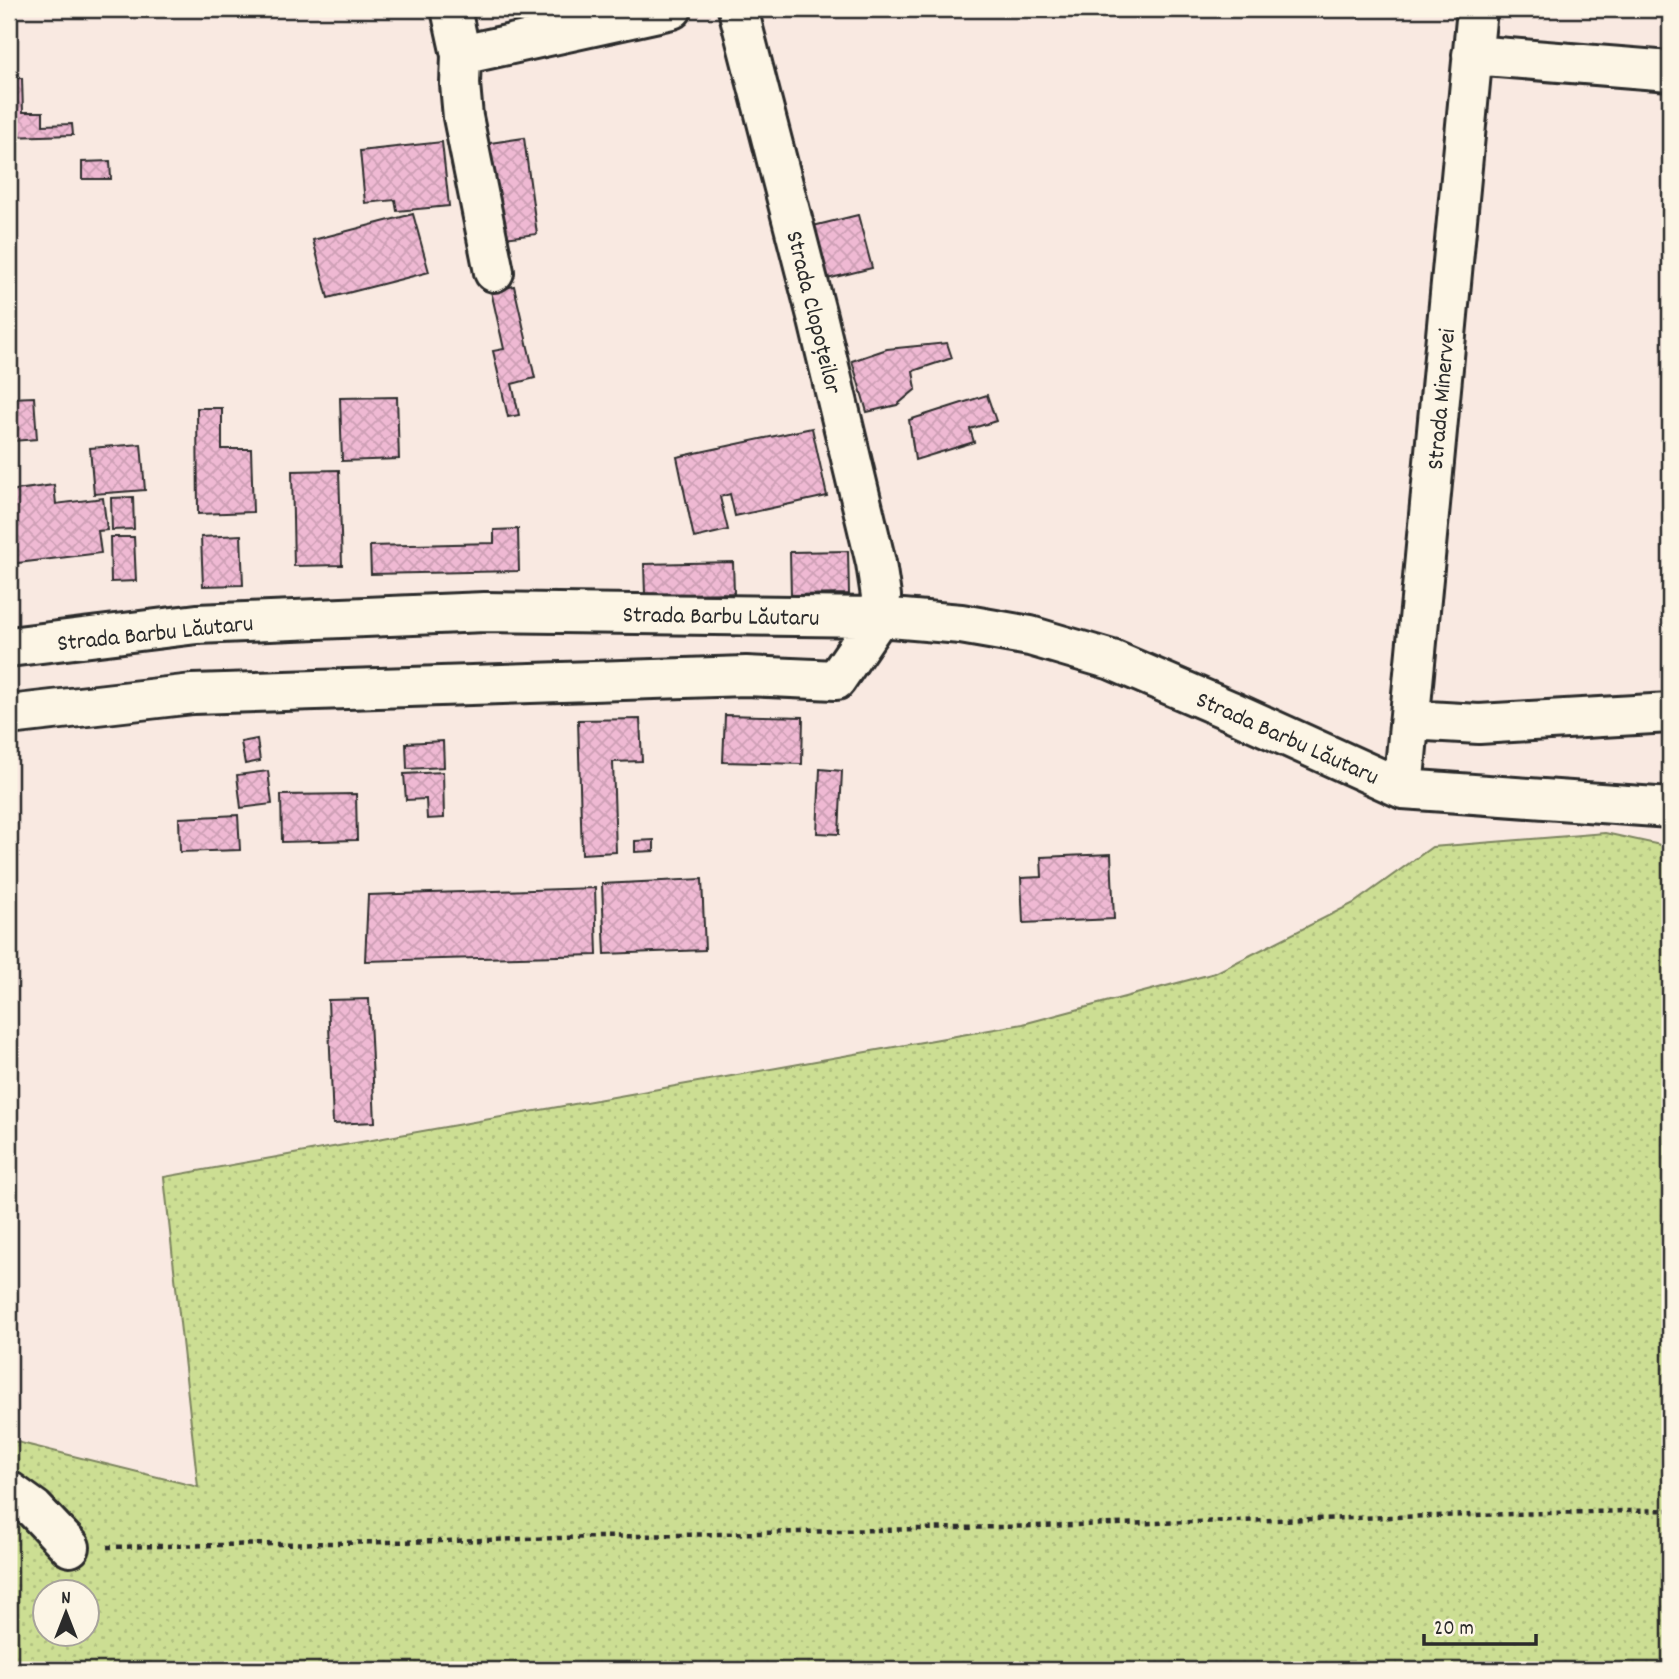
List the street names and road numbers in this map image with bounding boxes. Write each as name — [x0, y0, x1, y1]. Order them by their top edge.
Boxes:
street label: Strada Clopoțeilor — [775, 228, 849, 398]
street label: Strada Minervei — [1420, 327, 1466, 471]
street label: Strada Barbu Lăutaru — [622, 599, 820, 637]
street label: Strada Barbu Lăutaru — [56, 608, 255, 662]
street label: Strada Barbu Lăutaru — [1190, 684, 1384, 795]

